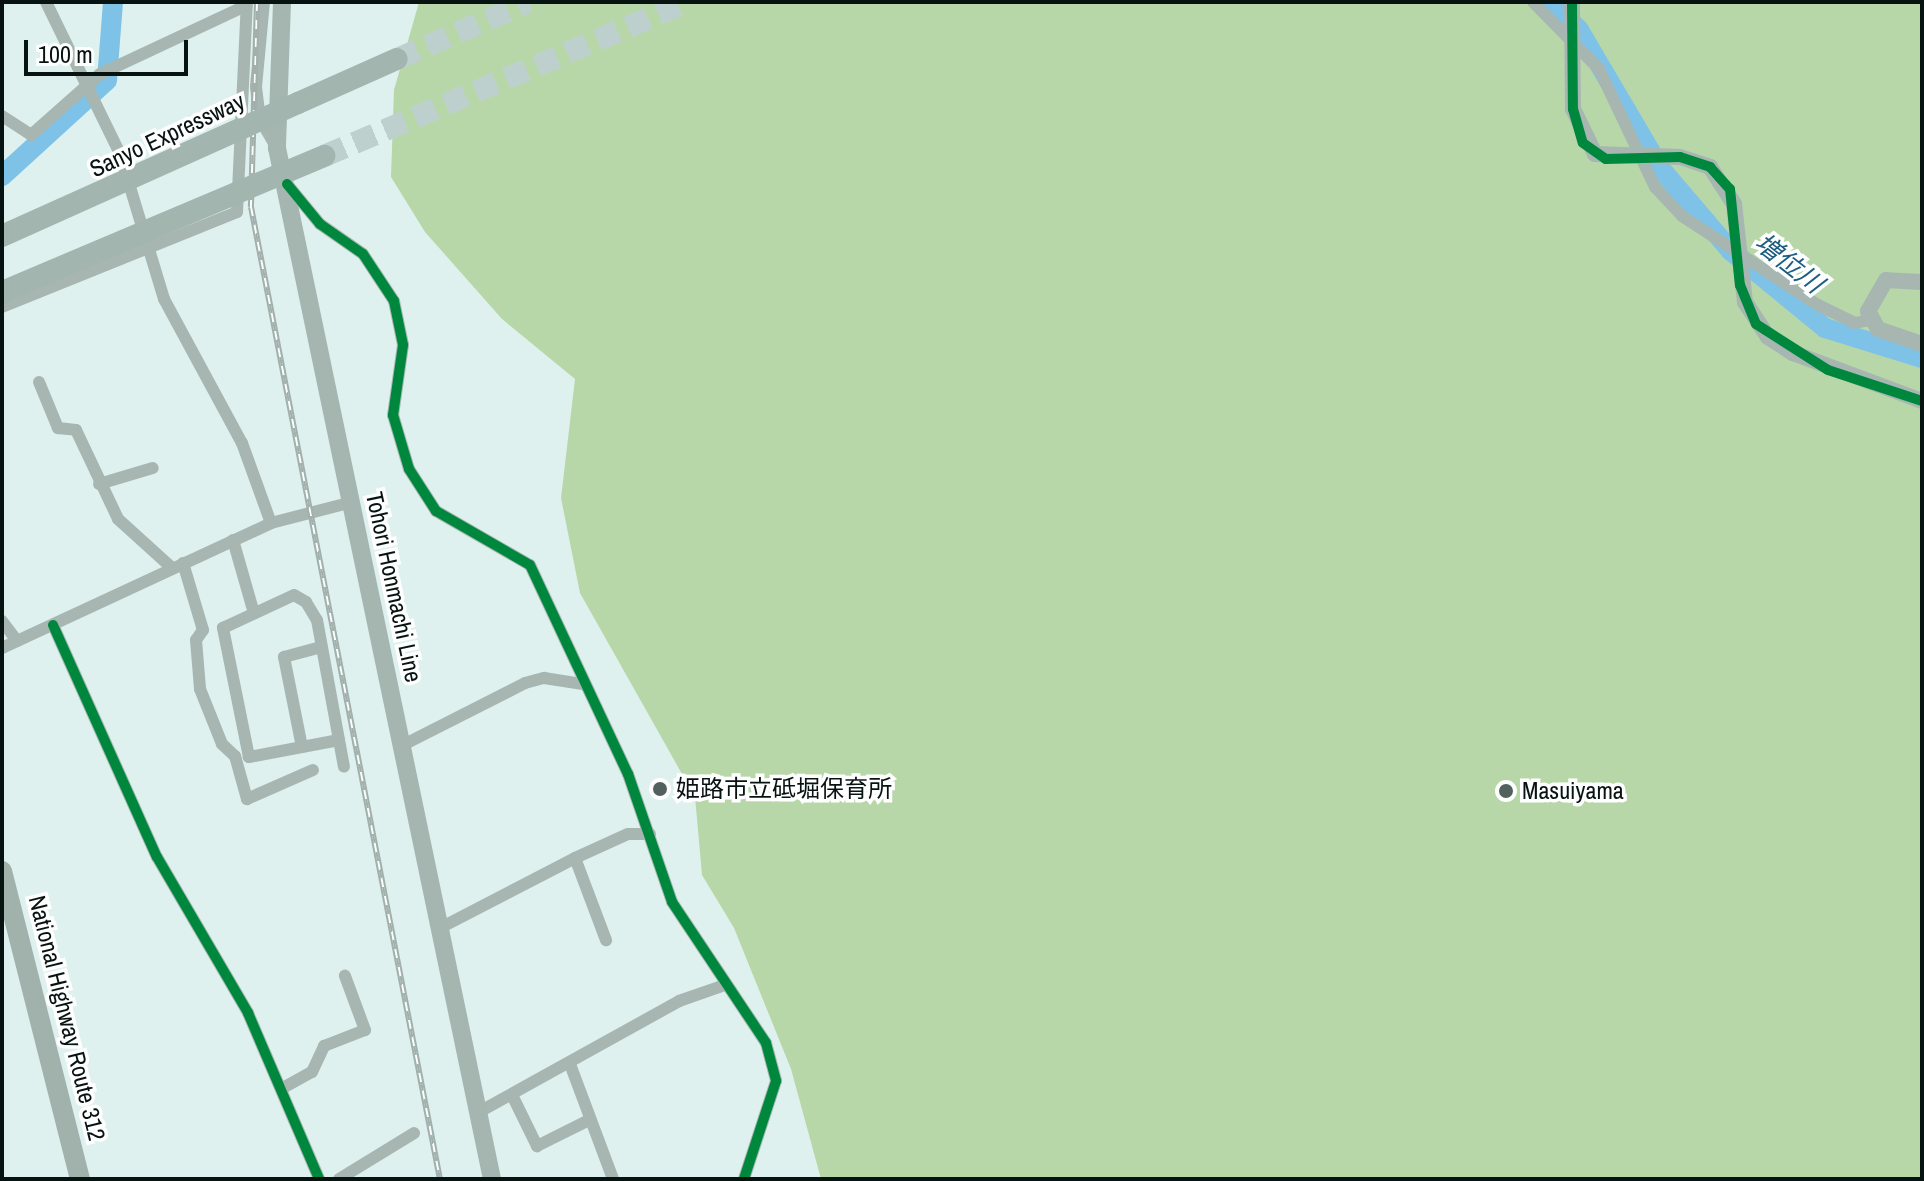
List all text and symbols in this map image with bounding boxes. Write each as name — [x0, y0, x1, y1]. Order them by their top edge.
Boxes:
scale bar — [28, 24, 192, 74]
text: 100 m — [38, 38, 93, 70]
street label: Sanyo Expressway — [85, 87, 249, 183]
water label: 増位川 — [1749, 227, 1829, 299]
street label: Tohori Honmachi Line — [360, 489, 428, 685]
place label: 姫路市立砥堀保育所 — [676, 775, 892, 803]
place label: Masuiyama — [1522, 777, 1624, 805]
marker: 姫路市立砥堀保育所 — [651, 780, 669, 798]
marker: Masuiyama — [1497, 782, 1515, 800]
street label: National Highway Route 312 — [23, 892, 111, 1144]

